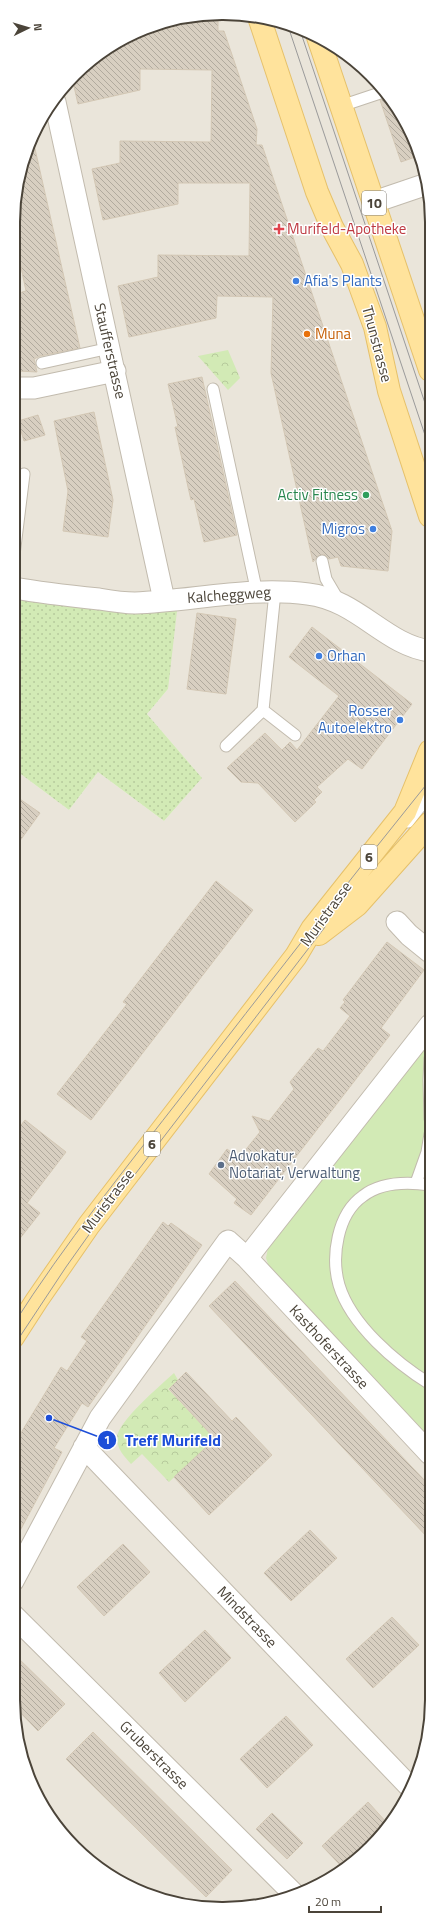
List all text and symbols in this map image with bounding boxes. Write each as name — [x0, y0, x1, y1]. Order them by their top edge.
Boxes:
north arrow — [8, 8, 48, 48]
text: N — [30, 23, 46, 32]
road number: 10 — [362, 191, 386, 215]
place label: Murifeld-Apotheke — [287, 217, 406, 240]
marker: Murifeld-Apotheke — [274, 224, 284, 234]
place label: Afia's Plants — [304, 269, 382, 292]
marker: Afia's Plants — [291, 276, 301, 286]
street label: Staufferstrasse — [88, 301, 133, 401]
street label: Thunstrasse — [356, 303, 399, 385]
place label: Muna — [315, 322, 352, 345]
marker: Muna — [302, 329, 312, 339]
place label: Activ Fitness — [278, 483, 358, 506]
marker: Activ Fitness — [361, 490, 371, 500]
place label: Migros — [321, 517, 365, 540]
marker: Migros — [368, 524, 378, 534]
street label: Kalcheggweg — [186, 580, 272, 609]
place label: Orhan — [327, 644, 366, 667]
marker: Orhan — [314, 651, 324, 661]
place label: Rosser Autoelektro — [318, 699, 392, 739]
marker: Rosser Autoelektro — [395, 715, 405, 725]
road number: 6 — [361, 845, 377, 869]
street label: Muristrasse — [294, 876, 357, 951]
road number: 6 — [144, 1132, 160, 1156]
place label: Advokatur, Notariat, Verwaltung — [229, 1144, 360, 1184]
marker: Advokatur, Notariat, Verwaltung — [216, 1160, 226, 1170]
street label: Muristrasse — [76, 1164, 140, 1238]
street label: Kasthoferstrasse — [284, 1299, 375, 1394]
callout: Treff Murifeld — [97, 1426, 229, 1454]
text: Treff Murifeld — [125, 1428, 221, 1452]
text: 1 — [104, 1430, 110, 1449]
street label: Mindstrasse — [212, 1580, 283, 1653]
street label: Gruberstrasse — [115, 1715, 194, 1794]
scale bar — [309, 1888, 381, 1914]
text: 20 m — [315, 1892, 341, 1911]

